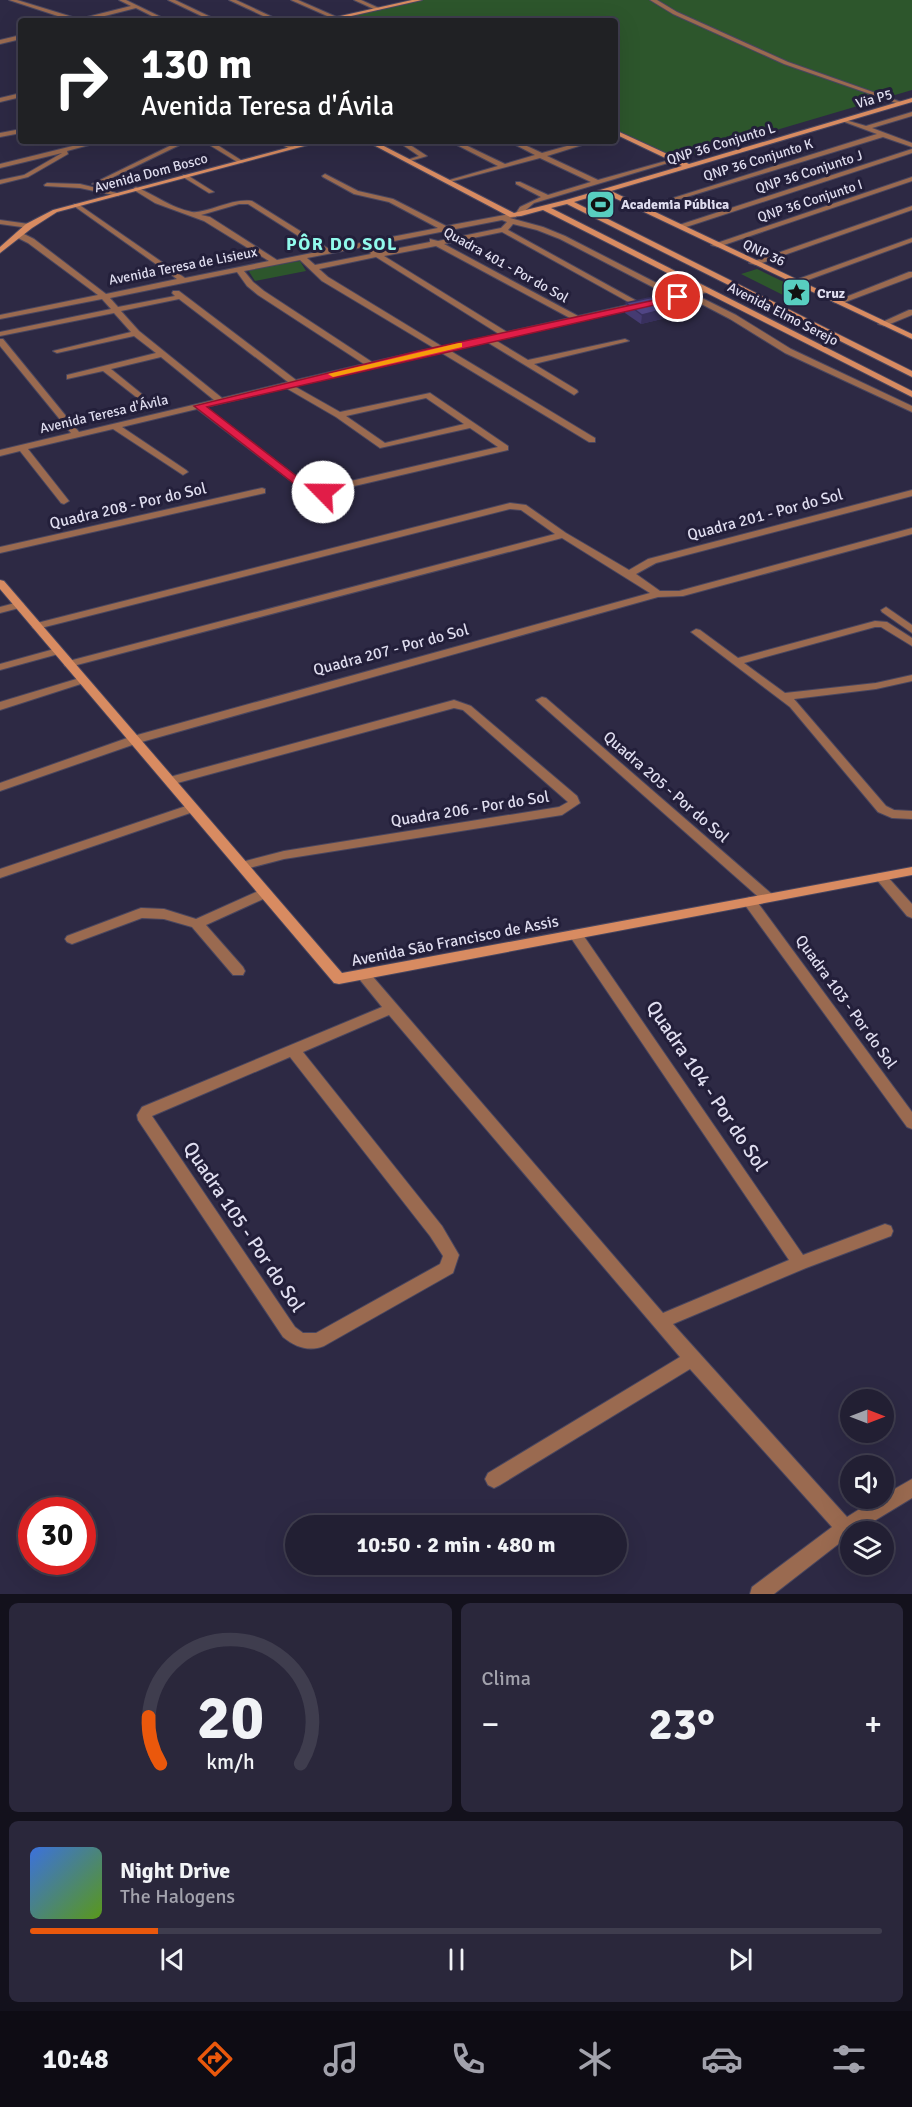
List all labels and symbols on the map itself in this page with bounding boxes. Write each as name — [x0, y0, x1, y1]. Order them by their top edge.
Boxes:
street label: Via P5 — [854, 86, 894, 112]
street label: QNP 36 Conjunto L — [665, 119, 777, 169]
street label: QNP 36 Conjunto K — [701, 135, 816, 185]
street label: QNP 36 Conjunto J — [753, 147, 865, 197]
street label: Avenida Dom Bosco — [92, 150, 210, 196]
street label: QNP 36 Conjunto I — [755, 176, 865, 226]
sports icon: Academia Pública — [584, 188, 616, 220]
place label: Academia Pública — [621, 196, 729, 213]
street label: Quadra 401 - Por do Sol — [441, 224, 571, 306]
district label: PÔR DO SOL — [286, 233, 398, 255]
street label: QNP 36 — [740, 236, 788, 270]
street label: Avenida Teresa de Lisieux — [107, 243, 259, 289]
pin — [652, 271, 703, 322]
place icon: Cruz — [780, 277, 812, 309]
street label: Avenida Elmo Serejo — [725, 279, 841, 349]
place label: Cruz — [817, 285, 845, 302]
street label: Avenida Teresa d'Ávila — [38, 391, 170, 437]
position arrow — [291, 460, 355, 524]
street label: Quadra 208 - Por do Sol — [48, 478, 209, 534]
street label: Quadra 201 - Por do Sol — [685, 485, 845, 545]
street label: Quadra 207 - Por do Sol — [311, 620, 471, 680]
street label: Quadra 205 - Por do Sol — [599, 727, 733, 847]
street label: Quadra 206 - Por do Sol — [389, 787, 551, 831]
street label: Avenida São Francisco de Assis — [350, 911, 560, 971]
street label: Quadra 103 - Por do Sol — [791, 931, 901, 1073]
street label: Quadra 104 - Por do Sol — [641, 996, 773, 1176]
street label: Quadra 105 - Por do Sol — [178, 1137, 310, 1317]
north arrow — [840, 1389, 894, 1443]
speed limit sign: 30 — [18, 1497, 96, 1575]

